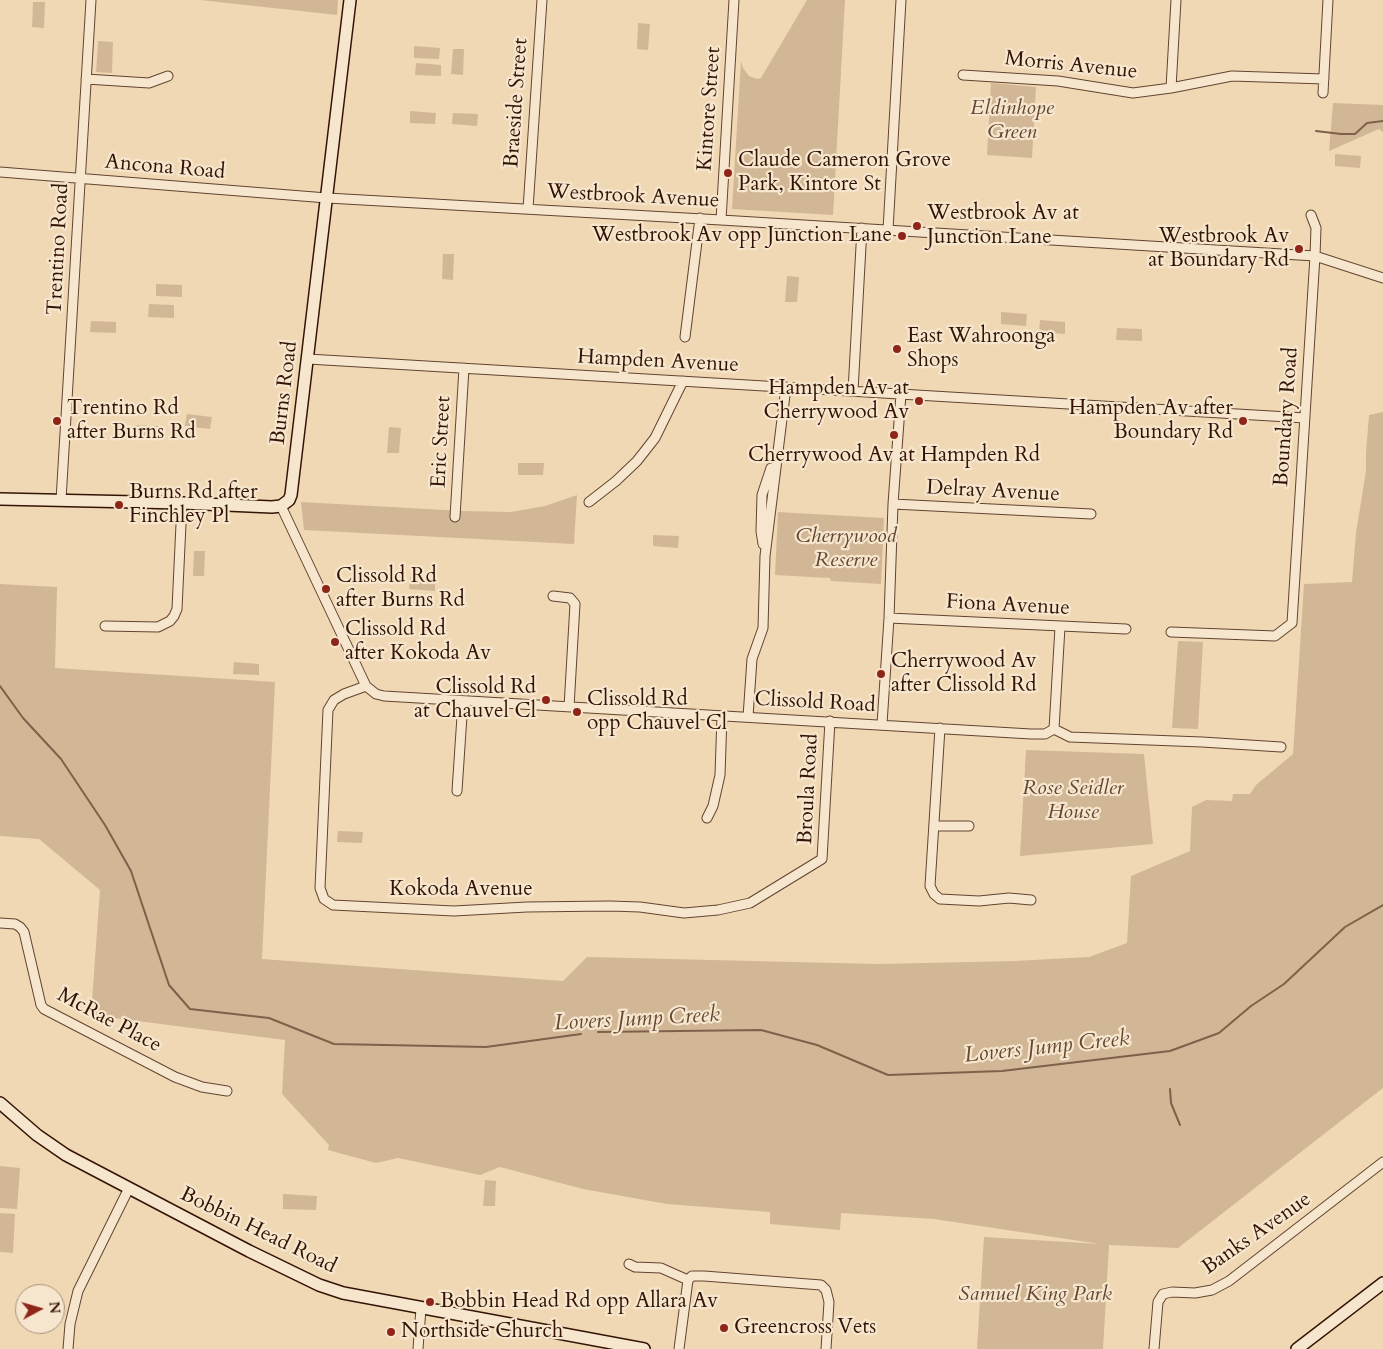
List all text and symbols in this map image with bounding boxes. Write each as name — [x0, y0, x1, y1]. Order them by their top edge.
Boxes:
street label: Braeside Street — [500, 37, 534, 169]
street label: Kintore Street — [693, 46, 727, 172]
street label: Morris Avenue — [1003, 47, 1139, 85]
park label: Eldinhope Green — [970, 96, 1054, 146]
place label: Claude Cameron Grove Park, Kintore St — [738, 148, 951, 198]
street label: Ancona Road — [104, 150, 226, 186]
marker: Claude Cameron Grove Park, Kintore St — [722, 167, 734, 179]
street label: Westbrook Avenue — [546, 180, 720, 214]
street label: Trentino Road — [43, 182, 75, 316]
place label: Westbrook Av at Junction Lane — [927, 201, 1079, 251]
marker: Westbrook Av at Junction Lane — [911, 220, 923, 232]
place label: Westbrook Av opp Junction Lane — [592, 223, 892, 249]
place label: Westbrook Av at Boundary Rd — [1148, 224, 1289, 274]
marker: Westbrook Av opp Junction Lane — [896, 230, 908, 242]
marker: Westbrook Av at Boundary Rd — [1293, 243, 1305, 255]
place label: East Wahroonga Shops — [907, 324, 1055, 374]
street label: Burns Road — [266, 340, 304, 446]
marker: East Wahroonga Shops — [891, 343, 903, 355]
street label: Hampden Avenue — [576, 345, 740, 379]
street label: Boundary Road — [1270, 346, 1304, 488]
place label: Hampden Av at Cherrywood Av — [764, 376, 909, 426]
street label: Eric Street — [427, 395, 457, 489]
marker: Hampden Av at Cherrywood Av — [913, 395, 925, 407]
place label: Trentino Rd after Burns Rd — [67, 396, 196, 446]
place label: Hampden Av after Boundary Rd — [1069, 396, 1233, 446]
marker: Trentino Rd after Burns Rd — [51, 415, 63, 427]
marker: Hampden Av after Boundary Rd — [1237, 415, 1249, 427]
marker: Cherrywood Av at Hampden Rd — [888, 429, 900, 441]
place label: Cherrywood Av at Hampden Rd — [748, 443, 1040, 469]
street label: Delray Avenue — [926, 476, 1060, 508]
place label: Burns Rd after Finchley Pl — [129, 480, 258, 530]
marker: Burns Rd after Finchley Pl — [113, 499, 125, 511]
park label: Cherrywood Reserve — [795, 524, 897, 574]
place label: Clissold Rd after Burns Rd — [336, 564, 465, 614]
marker: Clissold Rd after Burns Rd — [320, 583, 332, 595]
street label: Fiona Avenue — [945, 590, 1071, 622]
place label: Clissold Rd after Kokoda Av — [345, 617, 491, 667]
marker: Clissold Rd after Kokoda Av — [329, 636, 341, 648]
place label: Cherrywood Av after Clissold Rd — [891, 649, 1037, 699]
marker: Cherrywood Av after Clissold Rd — [875, 668, 887, 680]
place label: Clissold Rd at Chauvel Cl — [414, 675, 536, 725]
place label: Clissold Rd opp Chauvel Cl — [587, 687, 727, 737]
street label: Clissold Road — [754, 687, 876, 719]
marker: Clissold Rd at Chauvel Cl — [540, 694, 552, 706]
marker: Clissold Rd opp Chauvel Cl — [571, 706, 583, 718]
street label: Broula Road — [794, 733, 824, 845]
park label: Rose Seidler House — [1022, 776, 1124, 826]
street label: Kokoda Avenue — [389, 877, 533, 903]
street label: McRae Place — [53, 983, 165, 1059]
water label: Lovers Jump Creek — [554, 1002, 720, 1038]
water label: Lovers Jump Creek — [963, 1026, 1131, 1070]
street label: Bobbin Head Road — [176, 1182, 340, 1280]
street label: Banks Avenue — [1198, 1187, 1316, 1281]
park label: Samuel King Park — [958, 1282, 1112, 1308]
north arrow — [15, 1284, 65, 1334]
place label: Bobbin Head Rd opp Allara Av — [440, 1289, 718, 1315]
marker: Bobbin Head Rd opp Allara Av — [424, 1296, 436, 1308]
text: N — [44, 1300, 65, 1315]
place label: Greencross Vets — [734, 1315, 876, 1341]
place label: Northside Church — [401, 1319, 563, 1345]
marker: Greencross Vets — [718, 1322, 730, 1334]
marker: Northside Church — [385, 1326, 397, 1338]

